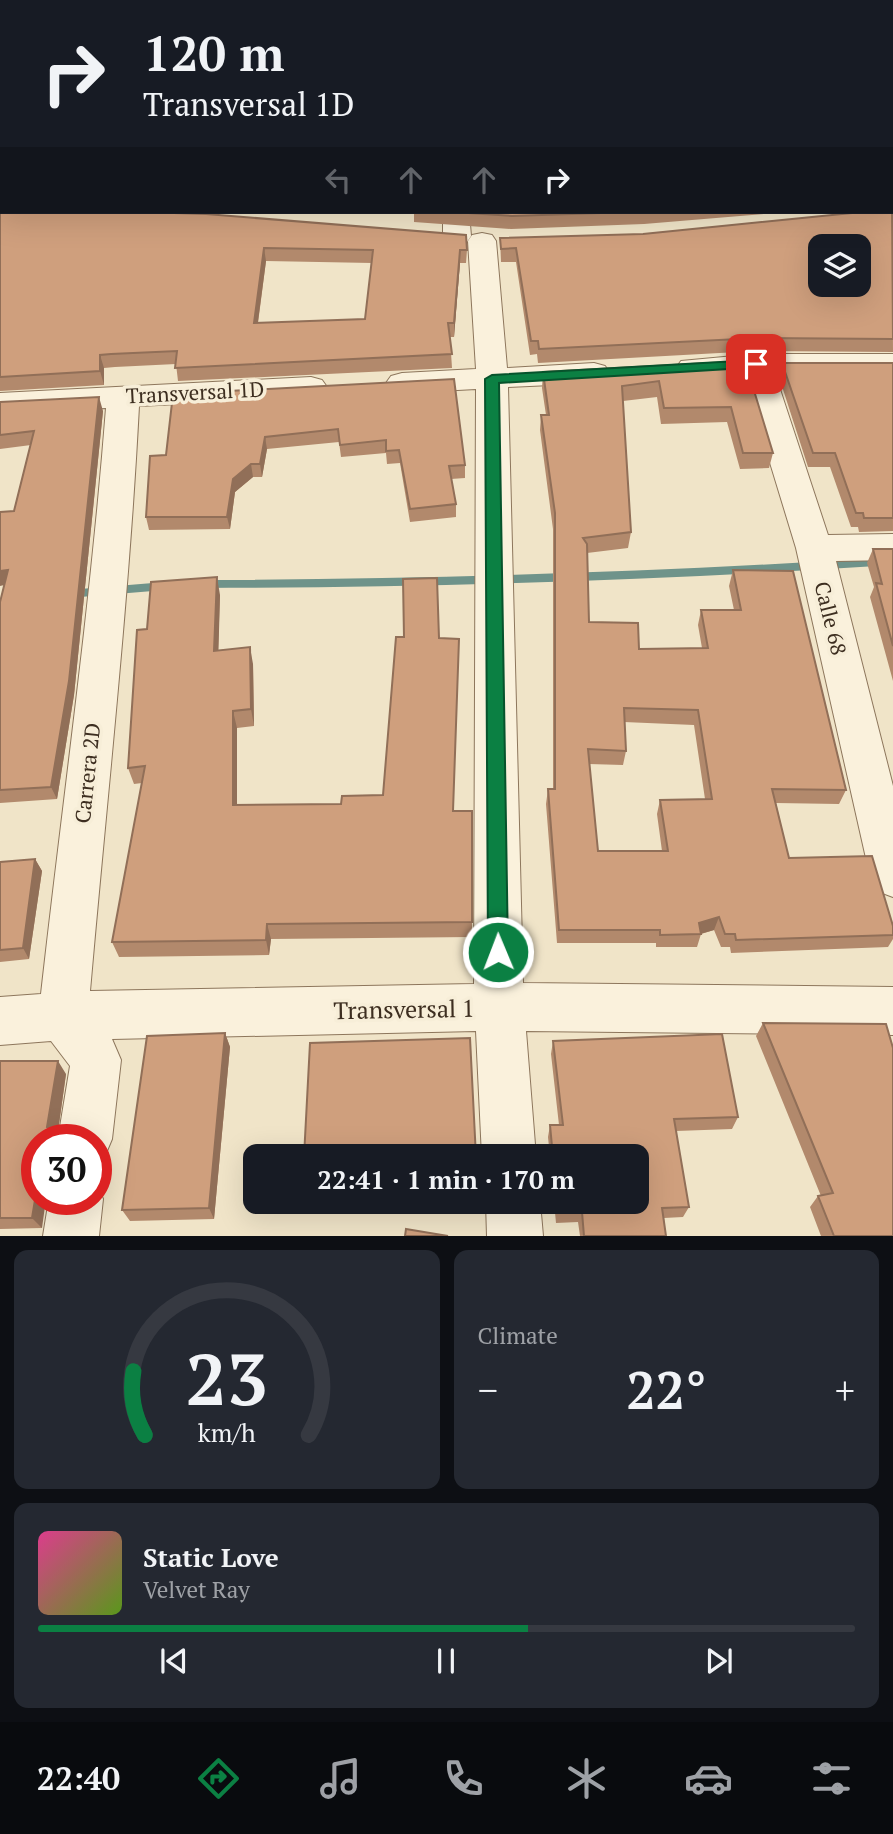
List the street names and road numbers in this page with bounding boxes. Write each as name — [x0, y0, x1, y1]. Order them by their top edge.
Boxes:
street label: Transversal 1D — [125, 374, 265, 410]
street label: Calle 68 — [808, 578, 854, 658]
street label: Carrera 2D — [68, 721, 106, 825]
street label: Transversal 1 — [333, 992, 475, 1026]

